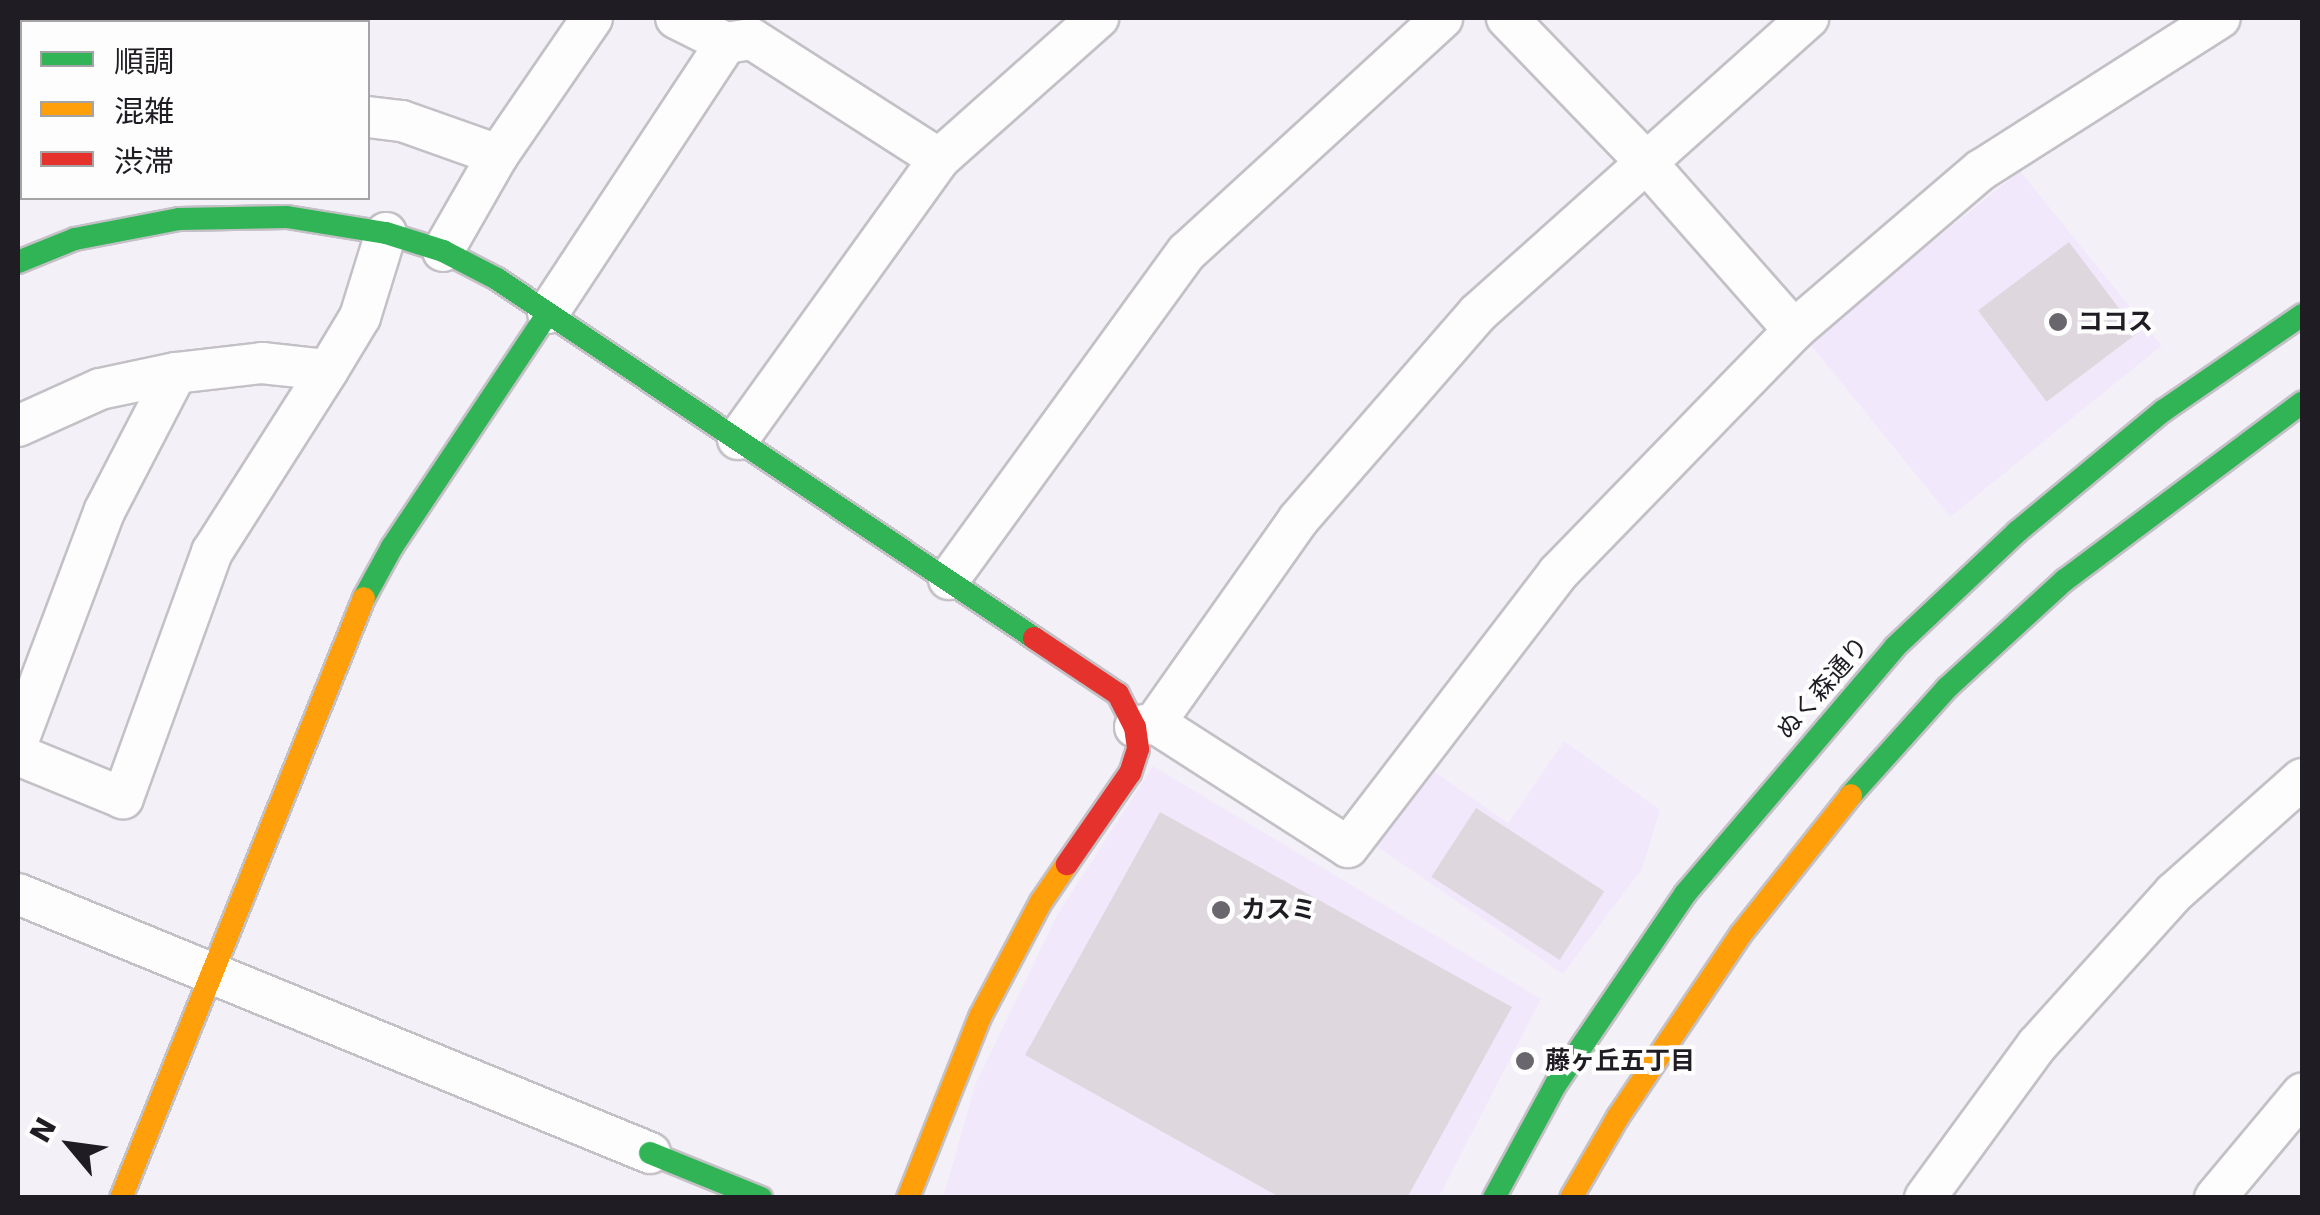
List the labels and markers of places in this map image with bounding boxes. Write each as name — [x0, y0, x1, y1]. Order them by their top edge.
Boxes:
place label: ココス — [2078, 307, 2153, 337]
marker: ココス — [2047, 311, 2069, 333]
place label: カスミ — [1241, 895, 1316, 925]
marker: カスミ — [1210, 899, 1232, 921]
place label: 藤ヶ丘五丁目 — [1545, 1046, 1695, 1076]
marker: 藤ヶ丘五丁目 — [1514, 1050, 1536, 1072]

